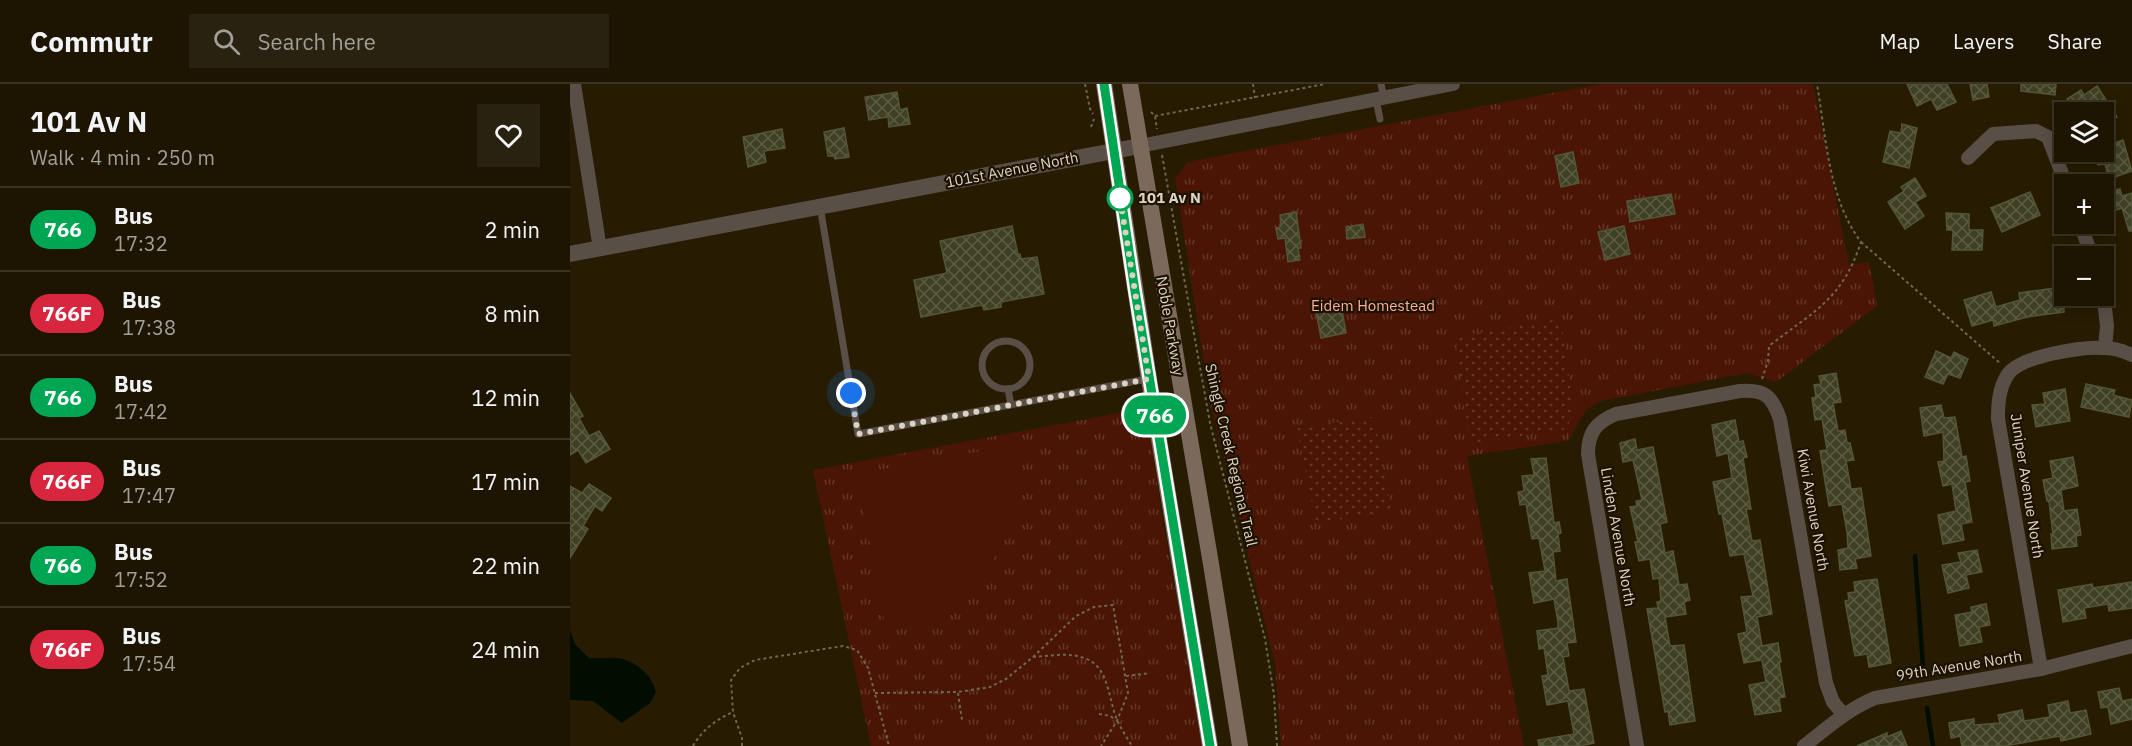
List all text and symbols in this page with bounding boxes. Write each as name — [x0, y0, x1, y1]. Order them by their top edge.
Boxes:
search box — [189, 14, 609, 68]
text: Commutr — [30, 23, 153, 60]
icon: search — [210, 25, 243, 58]
text: Search here — [258, 27, 376, 56]
text: Map — [1880, 27, 1920, 55]
text: Layers — [1953, 27, 2015, 55]
text: Share — [2048, 27, 2102, 55]
map controls — [2054, 102, 2114, 306]
button: layers — [2054, 102, 2114, 162]
text: 101 Av N — [30, 103, 147, 140]
button: heart — [477, 104, 540, 167]
text: Walk · 4 min · 250 m — [30, 144, 215, 171]
street label: 101st Avenue North — [944, 147, 1080, 192]
button: + — [2054, 174, 2114, 234]
marker: 101 Av N — [1107, 185, 1133, 211]
place label: 101 Av N — [1138, 188, 1201, 207]
text: Bus — [114, 201, 153, 230]
text: 766 — [44, 215, 82, 243]
text: 2 min — [484, 215, 540, 244]
text: 17:32 — [114, 230, 168, 257]
button: − — [2054, 246, 2114, 306]
street label: Noble Parkway — [1152, 275, 1189, 378]
text: Bus — [122, 285, 161, 314]
park label: Eidem Homestead — [1311, 296, 1435, 315]
text: 766F — [42, 299, 92, 327]
text: 8 min — [484, 299, 540, 328]
text: 17:38 — [122, 314, 176, 341]
street label: Shingle Creek Regional Trail — [1201, 362, 1262, 548]
text: Bus — [114, 369, 153, 398]
your location — [836, 378, 866, 408]
text: 766 — [44, 383, 82, 411]
text: 12 min — [471, 383, 540, 412]
line badge: 766 — [1120, 396, 1190, 434]
text: 17:42 — [114, 398, 168, 425]
text: 766 — [1136, 401, 1174, 429]
street label: Juniper Avenue North — [2007, 412, 2048, 560]
street label: Kiwi Avenue North — [1793, 447, 1834, 573]
text: Bus — [122, 453, 161, 482]
street label: Linden Avenue North — [1597, 466, 1640, 608]
text: 766F — [42, 467, 92, 495]
text: 17 min — [471, 467, 540, 496]
text: 17:47 — [122, 482, 176, 509]
text: Bus — [114, 537, 153, 566]
text: 766 — [44, 551, 82, 579]
text: 22 min — [471, 551, 540, 580]
text: 17:52 — [114, 566, 168, 593]
text: Bus — [122, 621, 161, 650]
text: 766F — [42, 635, 92, 663]
text: 24 min — [471, 635, 540, 664]
street label: 99th Avenue North — [1895, 646, 2023, 685]
text: 17:54 — [122, 650, 176, 677]

